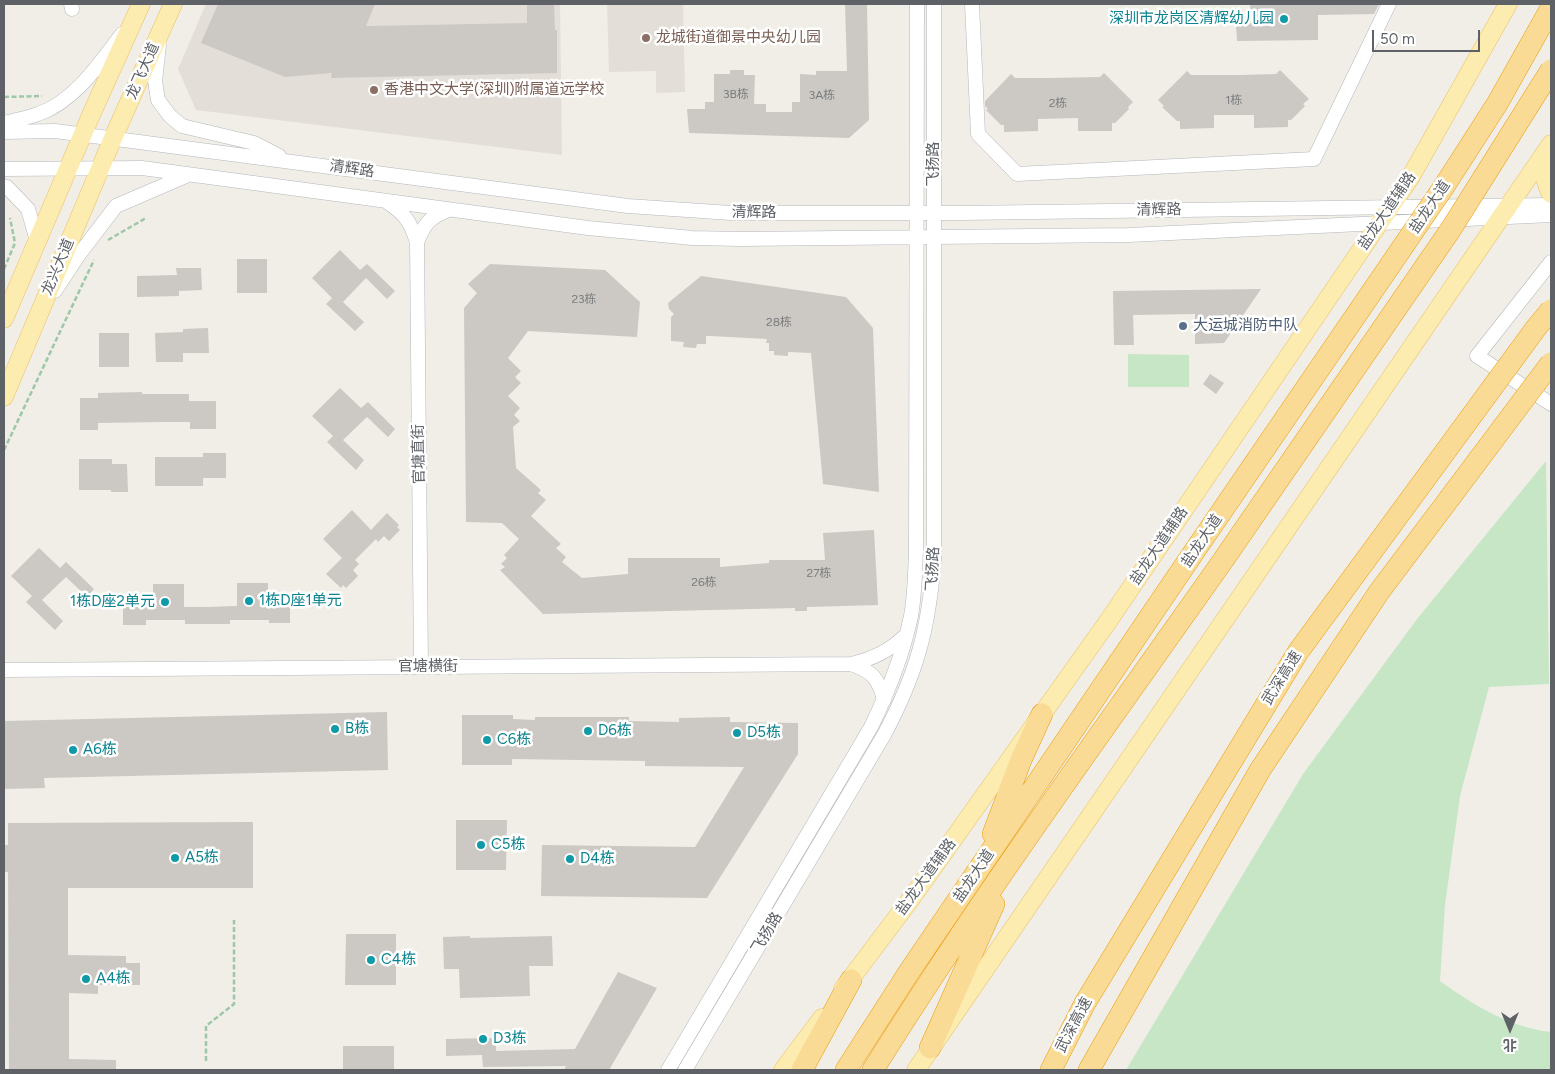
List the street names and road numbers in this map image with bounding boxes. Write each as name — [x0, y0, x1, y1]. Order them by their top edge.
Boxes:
street label: 龙飞大道 — [123, 40, 163, 102]
street label: 飞扬路 — [925, 142, 943, 186]
street label: 清辉路 — [328, 157, 376, 181]
street label: 盐龙大道辅路 — [1354, 169, 1420, 253]
street label: 盐龙大道 — [1406, 177, 1454, 237]
street label: 清辉路 — [1136, 201, 1182, 219]
street label: 清辉路 — [732, 204, 776, 222]
street label: 龙兴大道 — [38, 236, 78, 298]
street label: 官塘直街 — [409, 424, 429, 484]
street label: 盐龙大道辅路 — [1126, 504, 1192, 588]
street label: 盐龙大道 — [1178, 511, 1226, 571]
street label: 飞扬路 — [923, 546, 943, 592]
street label: 武深高速 — [1258, 648, 1306, 708]
street label: 官塘横街 — [398, 658, 458, 676]
street label: 盐龙大道辅路 — [892, 835, 960, 919]
street label: 盐龙大道 — [950, 846, 998, 906]
street label: 飞扬路 — [748, 909, 786, 957]
street label: 武深高速 — [1052, 994, 1096, 1056]

